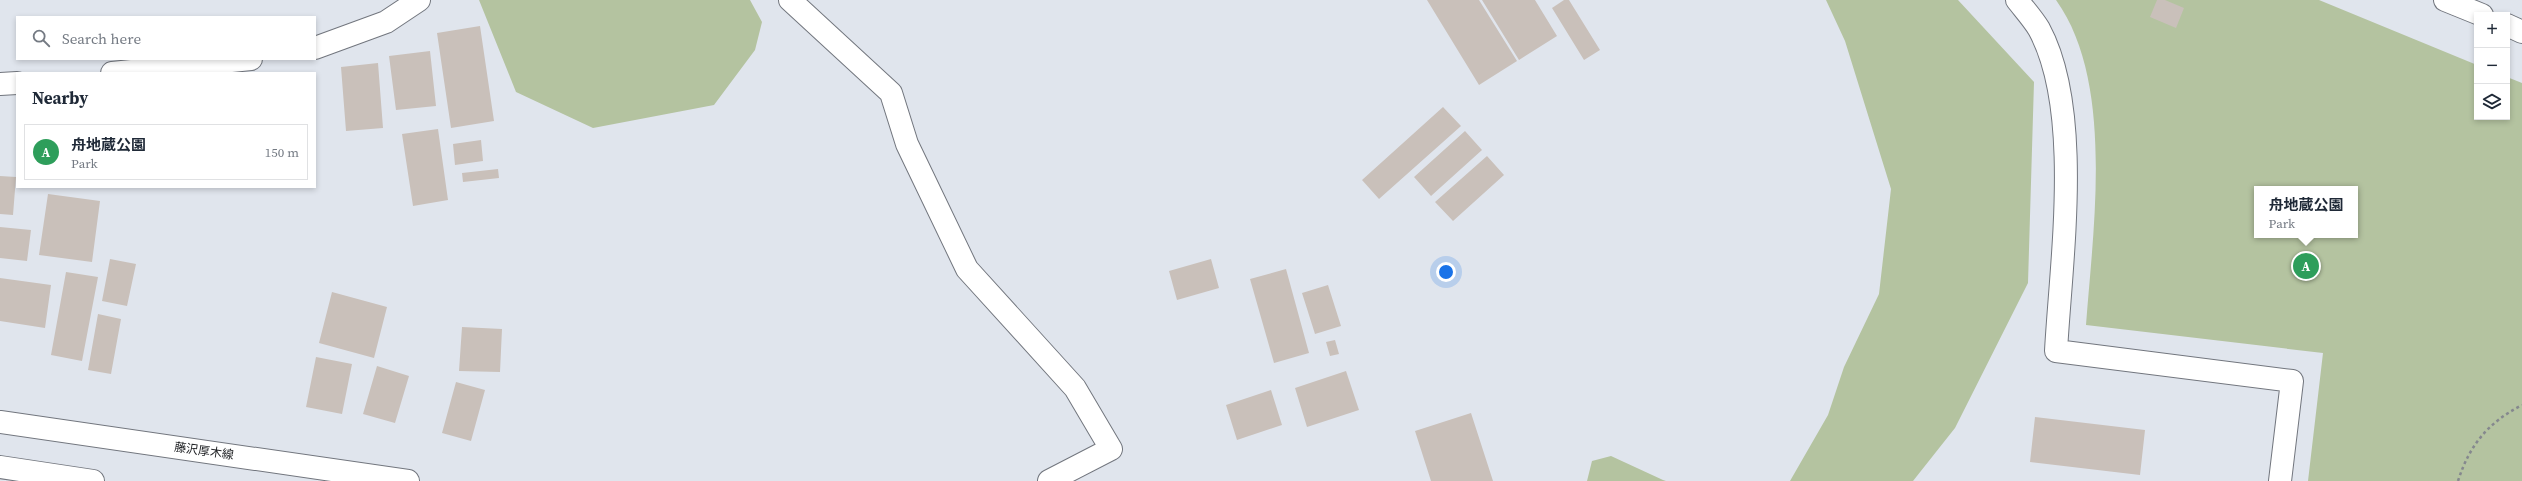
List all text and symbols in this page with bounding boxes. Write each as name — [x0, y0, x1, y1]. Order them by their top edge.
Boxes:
map controls — [2474, 12, 2510, 120]
button: + — [2474, 12, 2510, 48]
search box — [16, 16, 316, 60]
icon: search — [30, 27, 52, 49]
text: Search here — [62, 28, 141, 49]
button: − — [2474, 48, 2510, 84]
button: layers — [2474, 84, 2510, 120]
text: Nearby — [32, 86, 88, 110]
text: 舟地蔵公園 — [71, 134, 146, 155]
text: A — [42, 144, 50, 161]
text: 150 m — [265, 144, 299, 161]
text: Park — [71, 155, 98, 172]
popup — [2254, 186, 2358, 238]
text: 舟地蔵公園 — [2268, 194, 2344, 215]
text: Park — [2268, 215, 2295, 232]
pin: A — [2293, 251, 2319, 281]
your location — [1436, 262, 1456, 282]
street label: 藤沢厚木線 — [173, 439, 235, 463]

